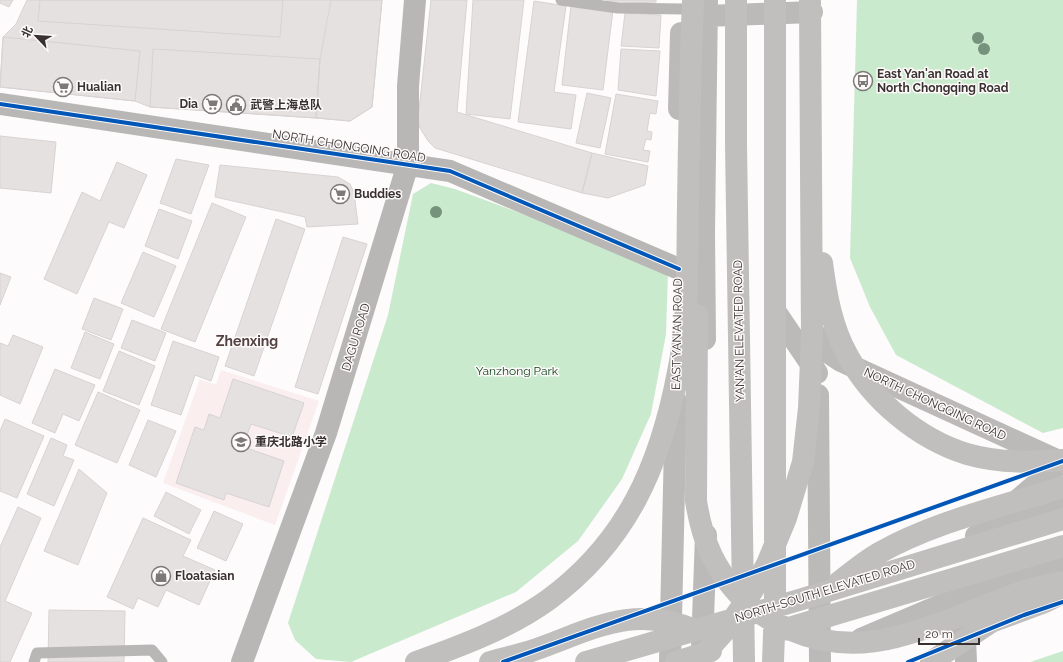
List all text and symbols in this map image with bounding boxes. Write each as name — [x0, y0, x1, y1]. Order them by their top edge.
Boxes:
north arrow — [16, 16, 56, 56]
text: 北 — [19, 24, 36, 40]
place label: East Yan'an Road at North Chongqing Road — [877, 67, 1009, 95]
bus stop icon: East Yan'an Road at North Chongqing Road — [852, 70, 874, 92]
supermarket icon: Hualian — [52, 76, 74, 98]
place label: Hualian — [77, 80, 121, 94]
supermarket icon: Dia — [201, 93, 223, 115]
public building icon: 武警上海总队 — [225, 94, 247, 116]
place label: Dia — [179, 97, 198, 111]
place label: 武警上海总队 — [250, 98, 322, 112]
street label: NORTH CHONGQING ROAD — [271, 127, 427, 165]
supermarket icon: Buddies — [329, 183, 351, 205]
place label: Buddies — [354, 187, 401, 201]
street label: YAN'AN ELEVATED ROAD — [731, 259, 747, 402]
street label: EAST YAN'AN ROAD — [669, 278, 685, 390]
street label: DAGU ROAD — [339, 301, 373, 373]
district label: Zhenxing — [216, 333, 278, 349]
park label: Yanzhong Park — [476, 364, 559, 378]
street label: NORTH CHONGQING ROAD — [862, 365, 1009, 443]
school or university icon: 重庆北路小学 — [230, 431, 252, 453]
place label: 重庆北路小学 — [255, 435, 327, 449]
street label: NORTH-SOUTH ELEVATED ROAD — [733, 557, 917, 625]
shop icon: Floatasian — [150, 565, 172, 587]
place label: Floatasian — [175, 569, 234, 583]
scale bar — [919, 620, 979, 646]
text: 20 m — [925, 627, 953, 641]

